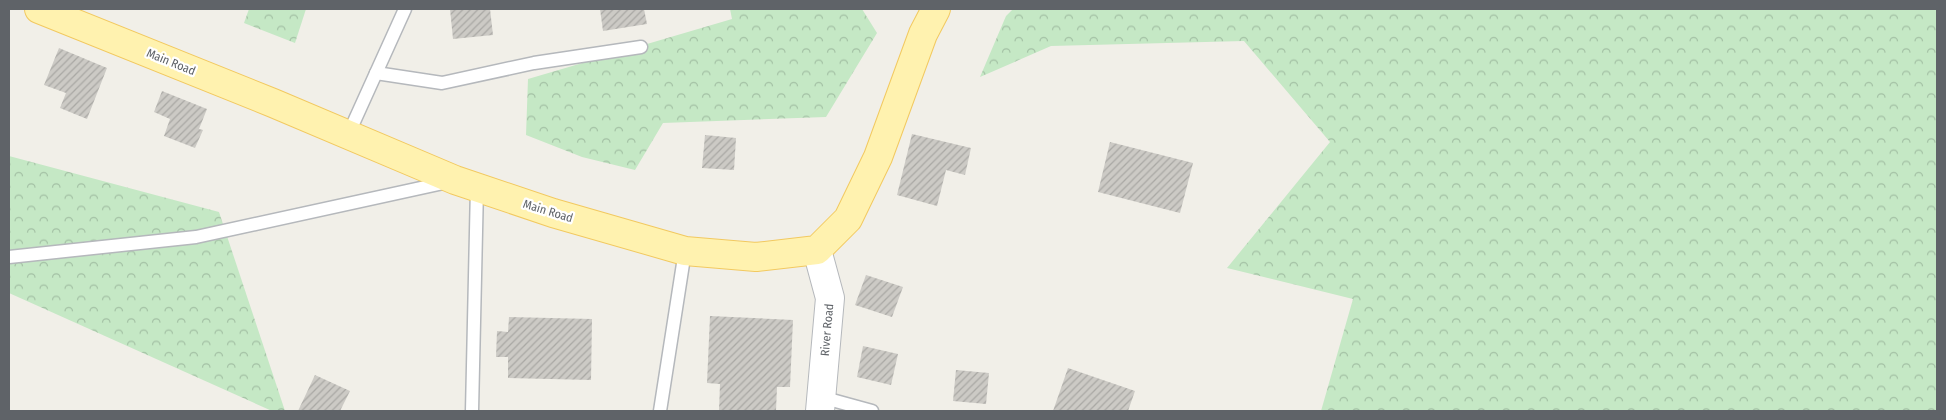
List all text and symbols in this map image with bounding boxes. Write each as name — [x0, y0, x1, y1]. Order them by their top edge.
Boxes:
street label: Main Road — [145, 46, 197, 78]
street label: Main Road — [521, 197, 575, 225]
street label: River Road — [818, 303, 836, 357]

